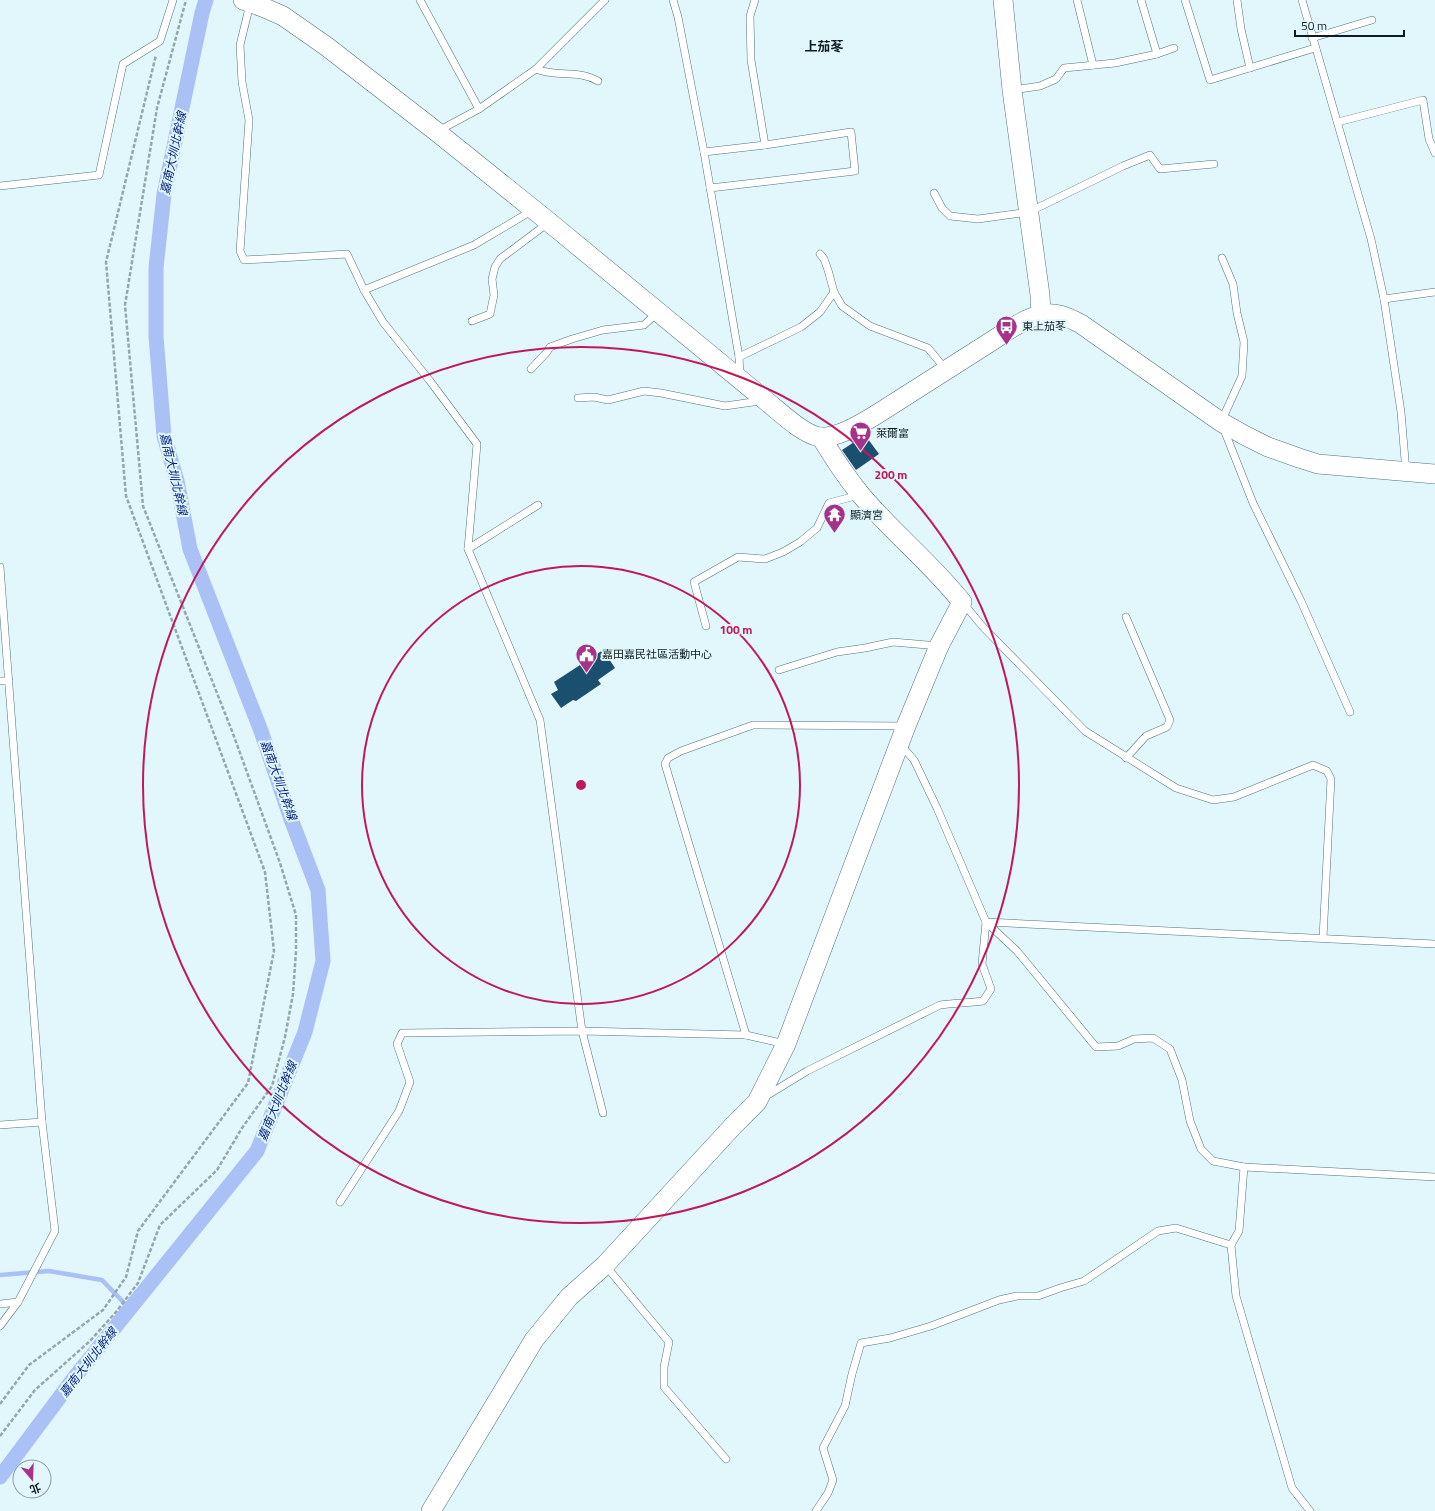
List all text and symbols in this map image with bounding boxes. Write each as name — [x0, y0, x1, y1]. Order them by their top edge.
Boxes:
scale bar — [1295, 12, 1404, 38]
text: 50 m — [1301, 16, 1327, 35]
district label: 上茄苳 — [804, 36, 844, 56]
water label: 嘉南大圳北幹線 — [155, 108, 191, 196]
bus stop icon: 東上茄苳 — [993, 313, 1019, 346]
place label: 東上茄苳 — [1022, 318, 1066, 334]
supermarket icon: 萊爾富 — [847, 420, 873, 453]
place label: 萊爾富 — [876, 425, 909, 441]
water label: 嘉南大圳北幹線 — [155, 431, 193, 519]
text: 200 m — [875, 465, 907, 484]
temple icon: 顯濟宮 — [822, 502, 848, 535]
place label: 顯濟宮 — [850, 507, 883, 523]
text: 100 m — [720, 620, 752, 639]
public building icon: 嘉田嘉民社區活動中心 — [573, 641, 599, 674]
place label: 嘉田嘉民社區活動中心 — [602, 646, 712, 662]
water label: 嘉南大圳北幹線 — [256, 737, 303, 825]
centre of rings — [574, 778, 588, 792]
water label: 嘉南大圳北幹線 — [252, 1057, 302, 1144]
water label: 嘉南大圳北幹線 — [55, 1321, 123, 1401]
north arrow — [12, 1459, 52, 1499]
text: 北 — [27, 1479, 43, 1498]

